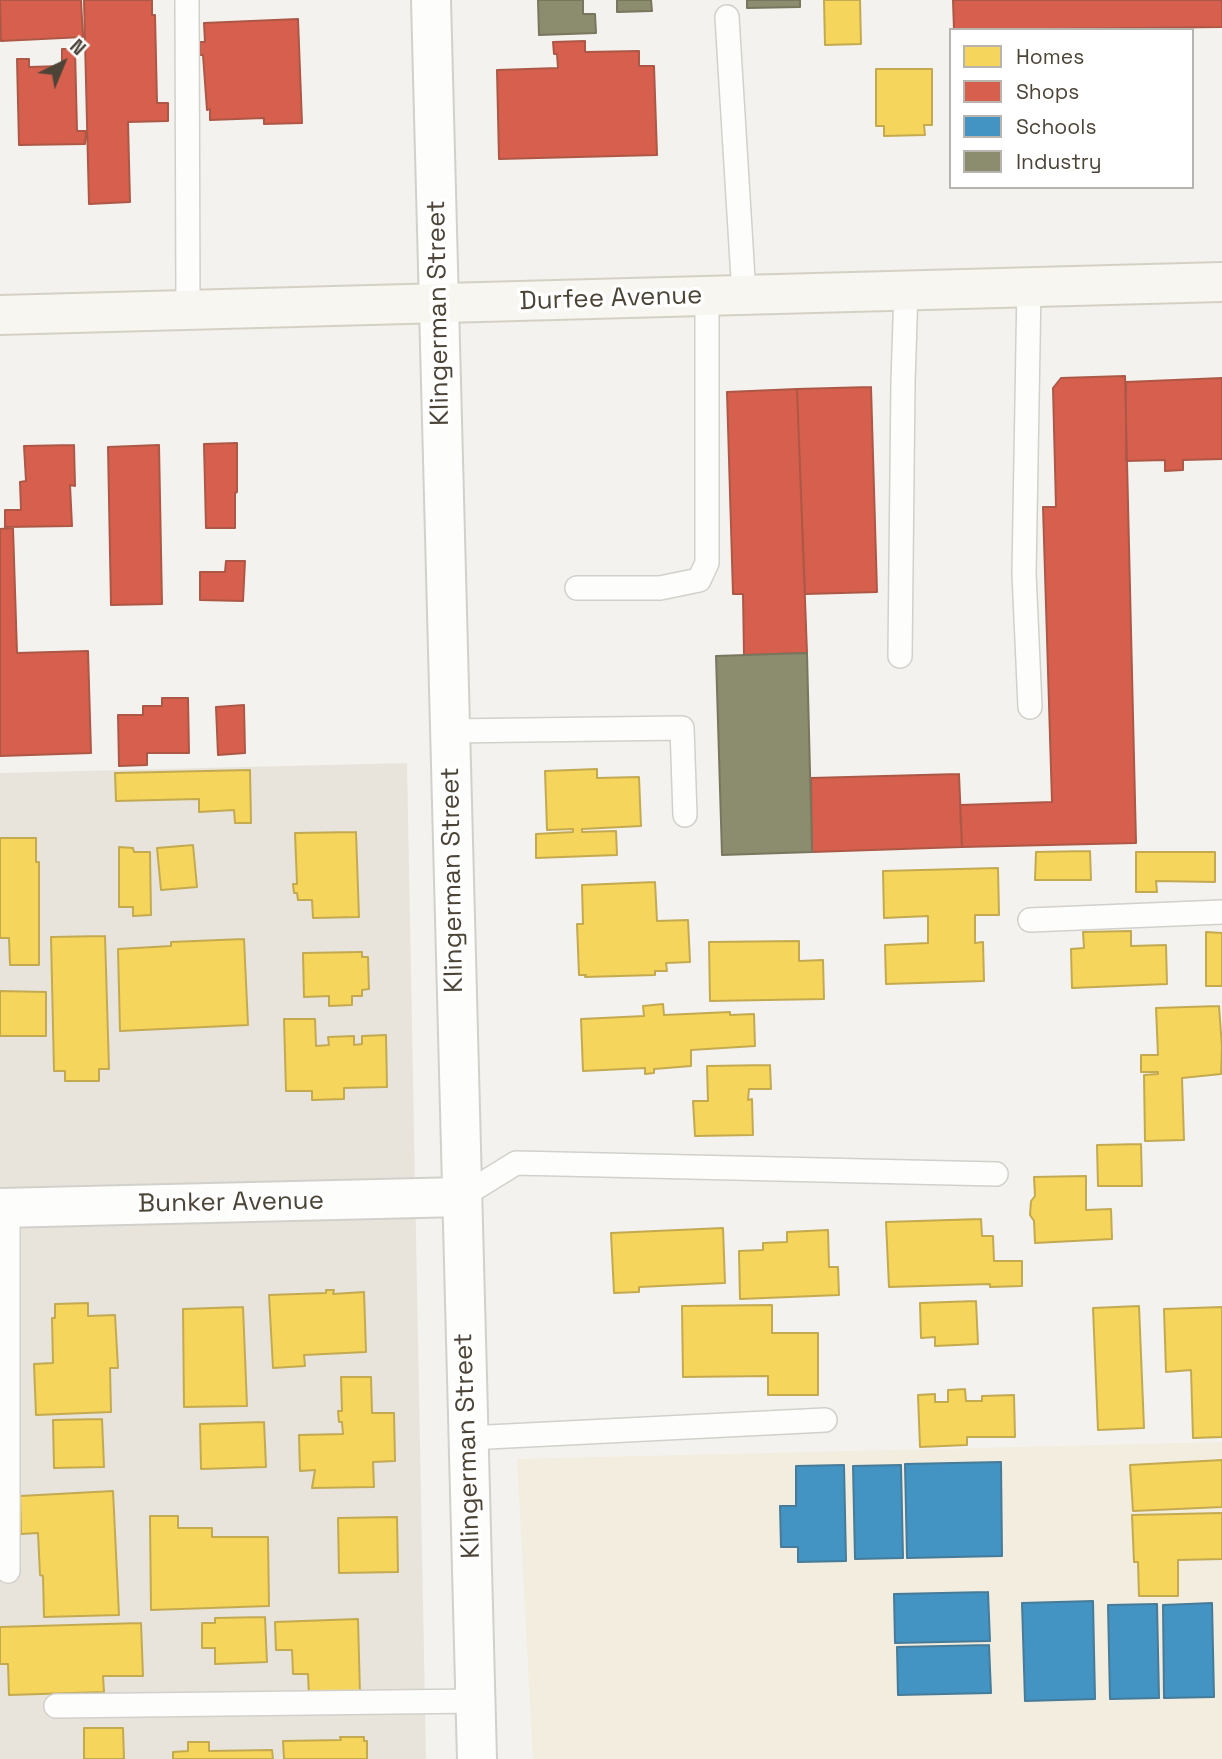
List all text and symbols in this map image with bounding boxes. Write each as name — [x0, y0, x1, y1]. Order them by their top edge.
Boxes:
north arrow — [28, 28, 98, 98]
legend — [949, 28, 1194, 189]
text: N — [64, 34, 91, 61]
text: Homes — [1016, 43, 1084, 70]
text: Shops — [1016, 78, 1079, 105]
text: Schools — [1016, 113, 1096, 140]
text: Industry — [1016, 148, 1102, 175]
street label: Klingerman Street — [421, 200, 457, 426]
street label: Durfee Avenue — [519, 280, 703, 318]
street label: Klingerman Street — [435, 767, 471, 993]
street label: Bunker Avenue — [138, 1186, 324, 1220]
street label: Klingerman Street — [448, 1333, 488, 1559]

